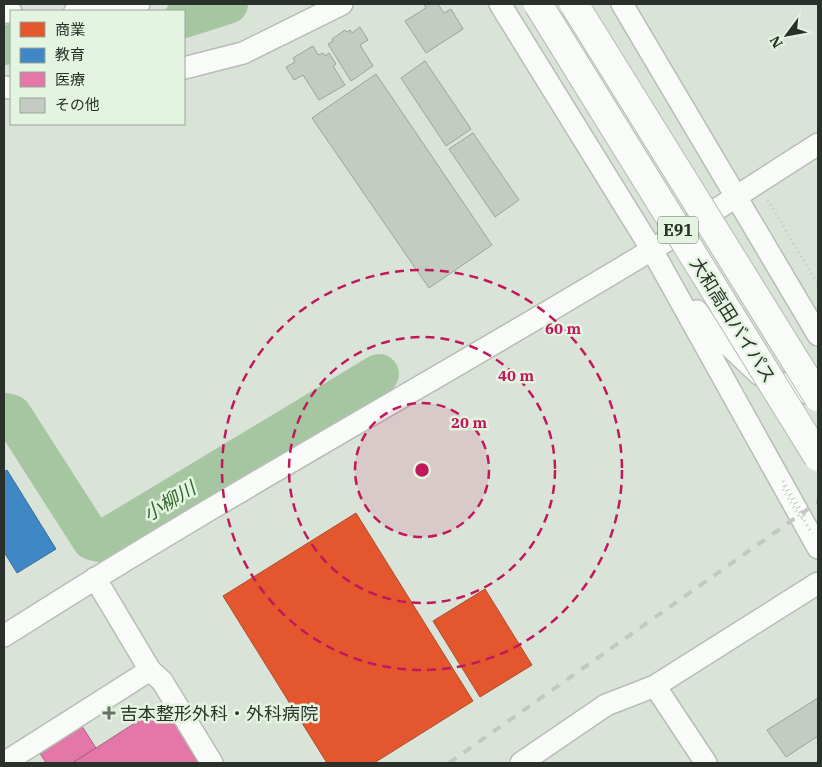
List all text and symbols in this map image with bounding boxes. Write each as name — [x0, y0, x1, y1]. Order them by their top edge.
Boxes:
legend — [10, 10, 185, 125]
north arrow — [762, 10, 812, 60]
text: 商業 — [55, 20, 85, 39]
text: N — [765, 32, 787, 51]
text: 教育 — [55, 45, 85, 64]
text: 医療 — [55, 70, 85, 89]
text: その他 — [55, 95, 100, 114]
road number: E91 — [658, 216, 698, 244]
street label: 大和高田バイパス — [685, 253, 781, 387]
text: 60 m — [545, 319, 581, 338]
text: 40 m — [498, 366, 534, 385]
text: 20 m — [451, 413, 487, 432]
centre of rings — [413, 461, 431, 479]
water label: 小柳川 — [138, 475, 201, 526]
place label: 吉本整形外科・外科病院 — [120, 702, 318, 725]
marker: 吉本整形外科・外科病院 — [102, 706, 116, 720]

